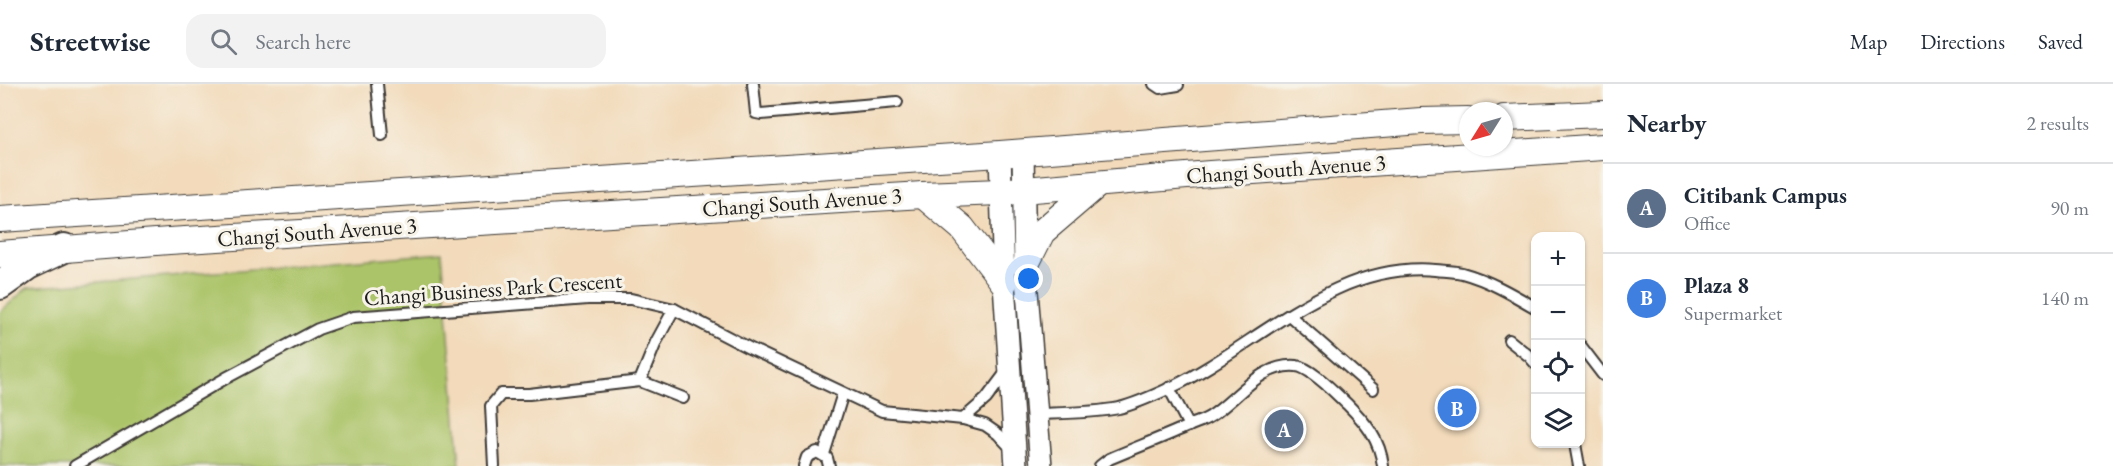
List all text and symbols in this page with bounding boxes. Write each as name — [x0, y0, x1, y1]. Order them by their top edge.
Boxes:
search box — [186, 14, 606, 68]
text: Streetwise — [30, 23, 150, 59]
icon: search — [207, 25, 240, 58]
text: Search here — [255, 27, 351, 56]
text: Map — [1850, 28, 1887, 55]
text: Directions — [1920, 28, 2005, 55]
text: Saved — [2038, 28, 2083, 55]
north arrow — [1459, 102, 1513, 156]
text: Nearby — [1627, 106, 1707, 140]
text: 2 results — [2026, 110, 2089, 136]
street label: Changi South Avenue 3 — [1185, 148, 1387, 190]
street label: Changi South Avenue 3 — [701, 181, 903, 223]
text: Citibank Campus — [1684, 181, 1847, 210]
text: A — [1639, 195, 1654, 221]
text: 90 m — [2050, 195, 2089, 221]
text: Office — [1684, 210, 1730, 236]
street label: Changi South Avenue 3 — [216, 211, 418, 253]
map controls — [1531, 232, 1585, 448]
button: + — [1531, 232, 1585, 286]
your location — [1014, 264, 1043, 293]
street label: Changi Business Park Crescent — [363, 266, 623, 312]
text: Plaza 8 — [1684, 271, 1749, 300]
text: B — [1640, 285, 1653, 311]
text: 140 m — [2041, 285, 2089, 311]
button: − — [1531, 286, 1585, 340]
text: Supermarket — [1684, 300, 1782, 326]
button: locate — [1531, 340, 1585, 394]
pin: B — [1438, 386, 1476, 430]
button: layers — [1531, 394, 1585, 448]
pin: A — [1264, 406, 1304, 452]

